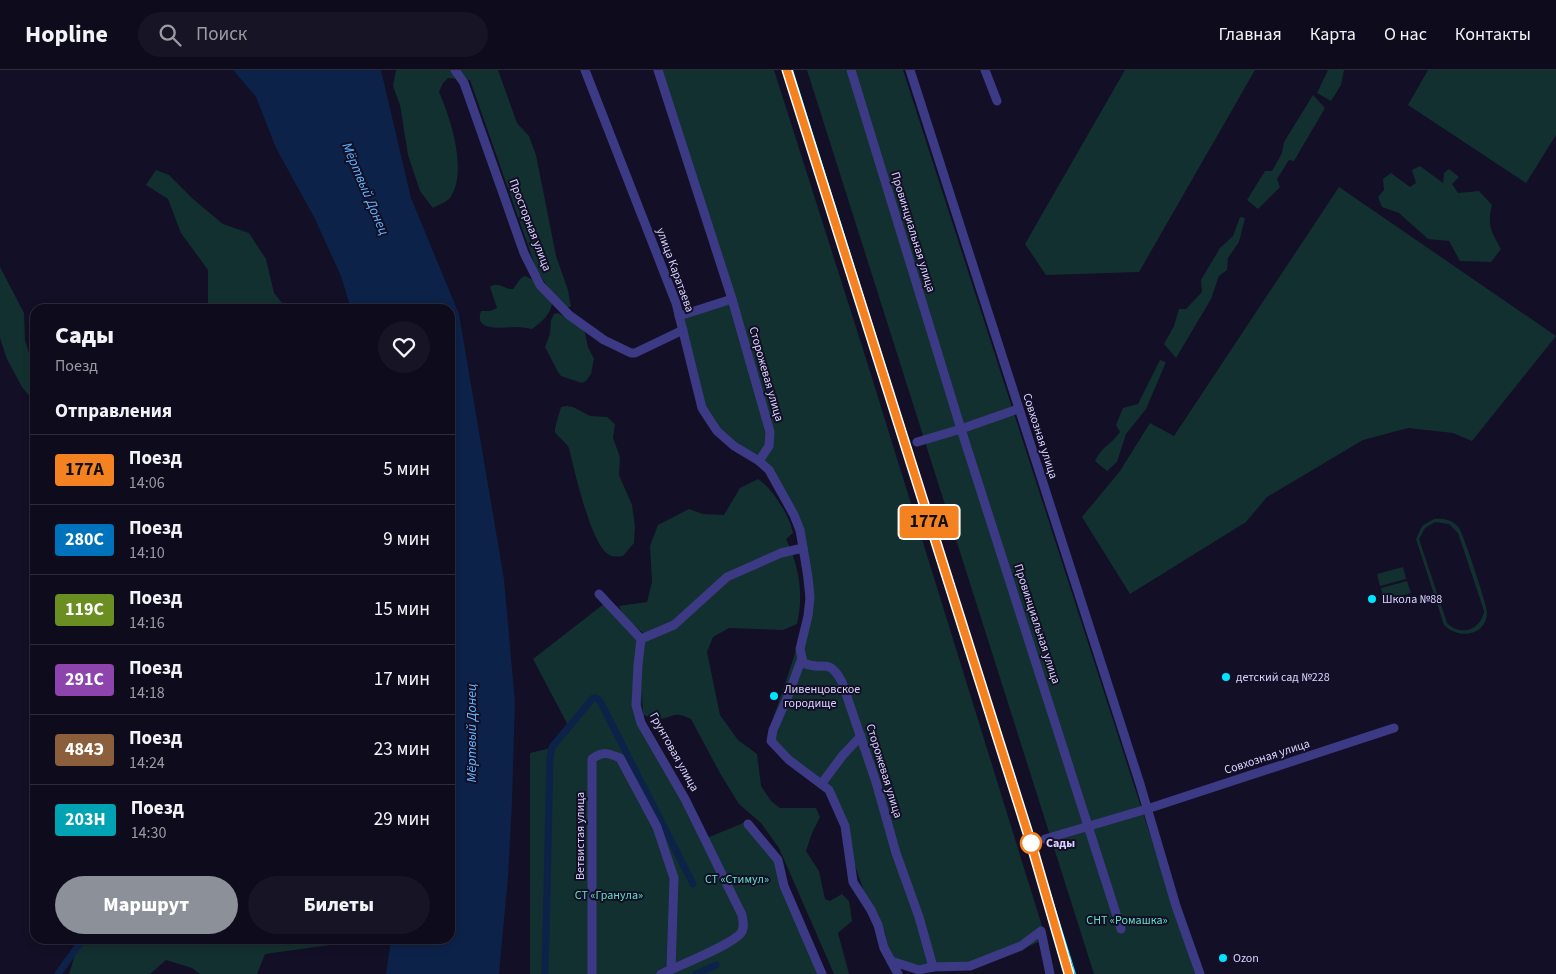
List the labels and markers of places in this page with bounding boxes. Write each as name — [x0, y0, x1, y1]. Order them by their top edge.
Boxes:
place label: Школа №88 — [1382, 591, 1442, 608]
marker: Школа №88 — [1366, 593, 1378, 605]
place label: детский сад №228 — [1236, 669, 1330, 686]
marker: детский сад №228 — [1220, 671, 1232, 683]
place label: Ливенцовское городище — [784, 681, 860, 712]
marker: Ливенцовское городище — [768, 690, 780, 702]
marker: Сады — [1020, 832, 1042, 854]
place label: Сады — [1046, 835, 1075, 852]
place label: Ozon — [1233, 950, 1259, 967]
marker: Ozon — [1217, 952, 1229, 964]

